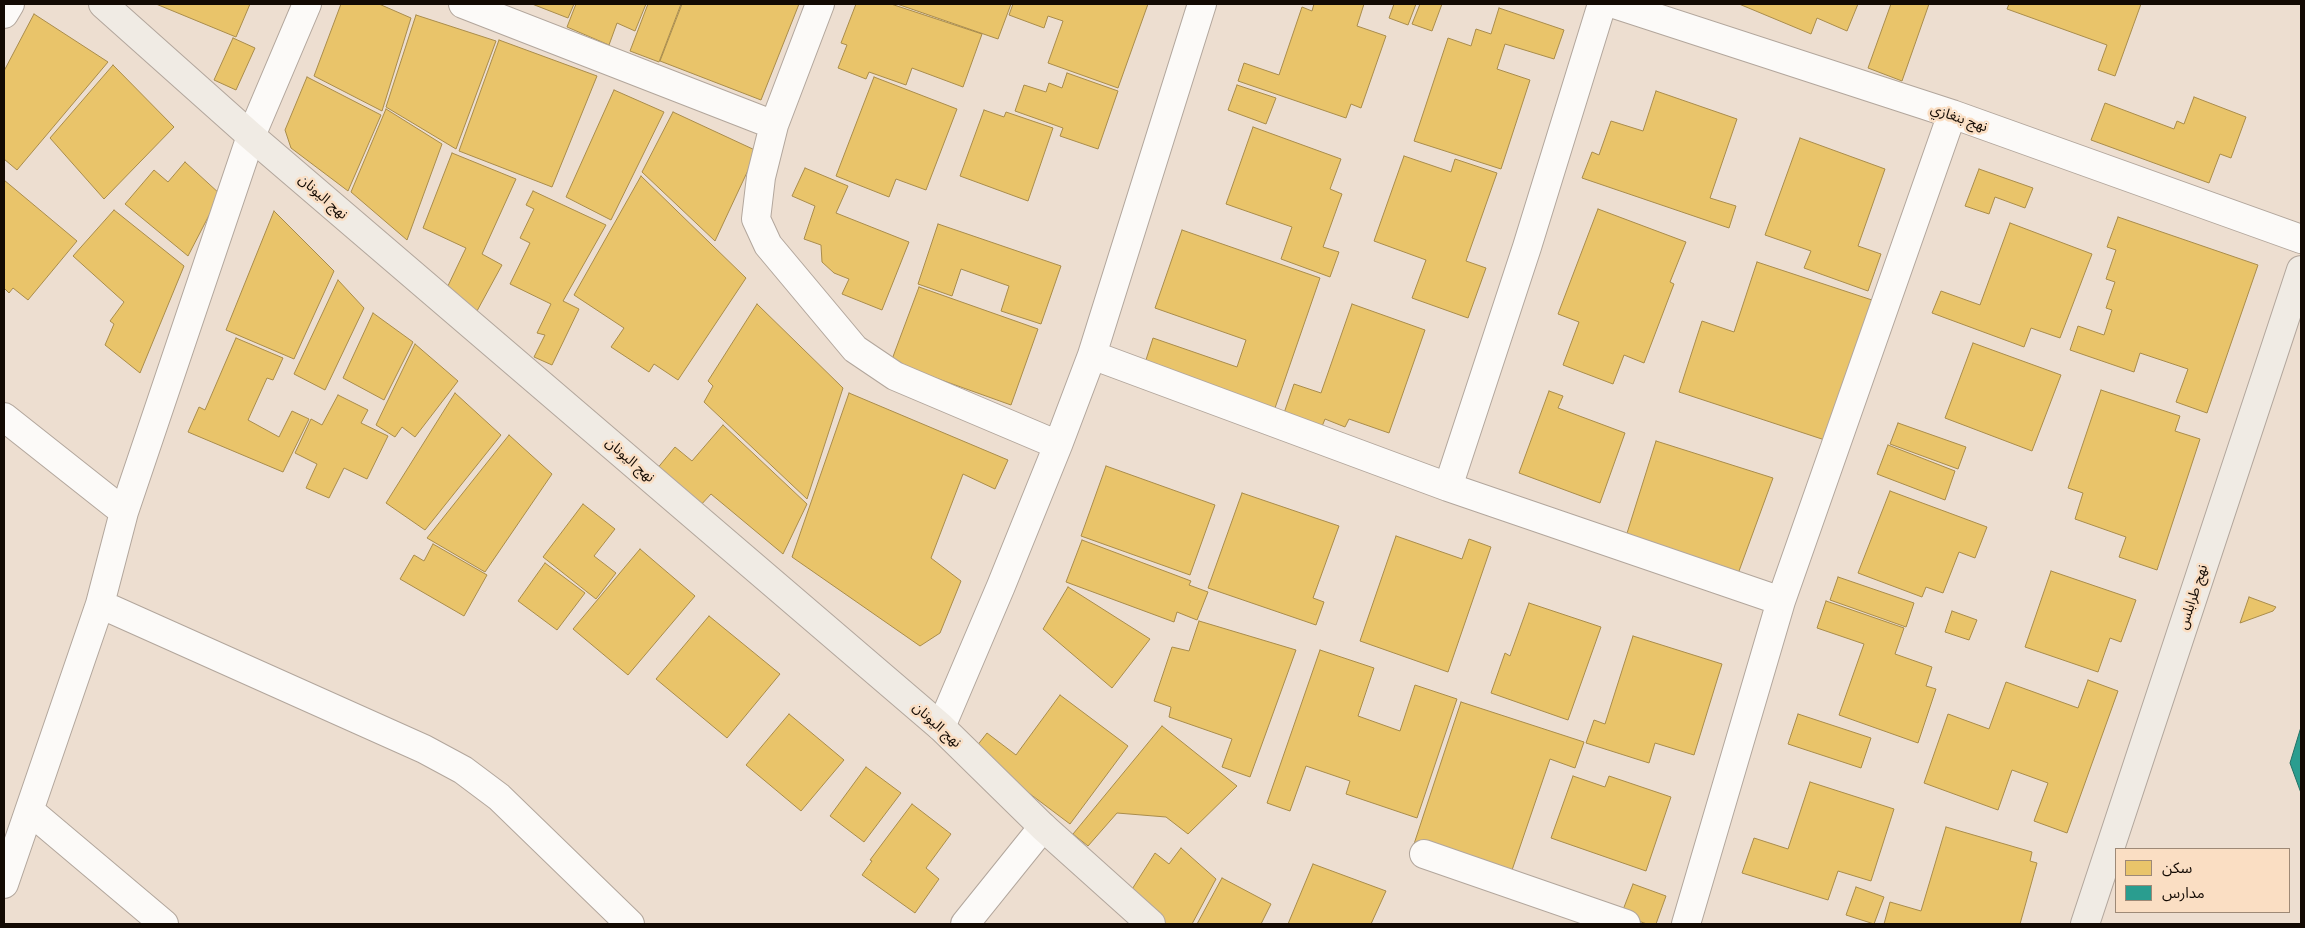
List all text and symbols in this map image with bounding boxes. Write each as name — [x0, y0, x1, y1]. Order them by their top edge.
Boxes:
street label: نهج بنغازي — [1928, 100, 1990, 136]
street label: نهج اليونان — [295, 171, 351, 223]
street label: نهج اليونان — [602, 434, 658, 486]
street label: نهج طرابلس — [2175, 562, 2211, 632]
street label: نهج اليونان — [909, 699, 965, 751]
legend — [2115, 848, 2290, 913]
text: سكن — [2162, 859, 2192, 877]
text: مدارس — [2162, 884, 2205, 902]

